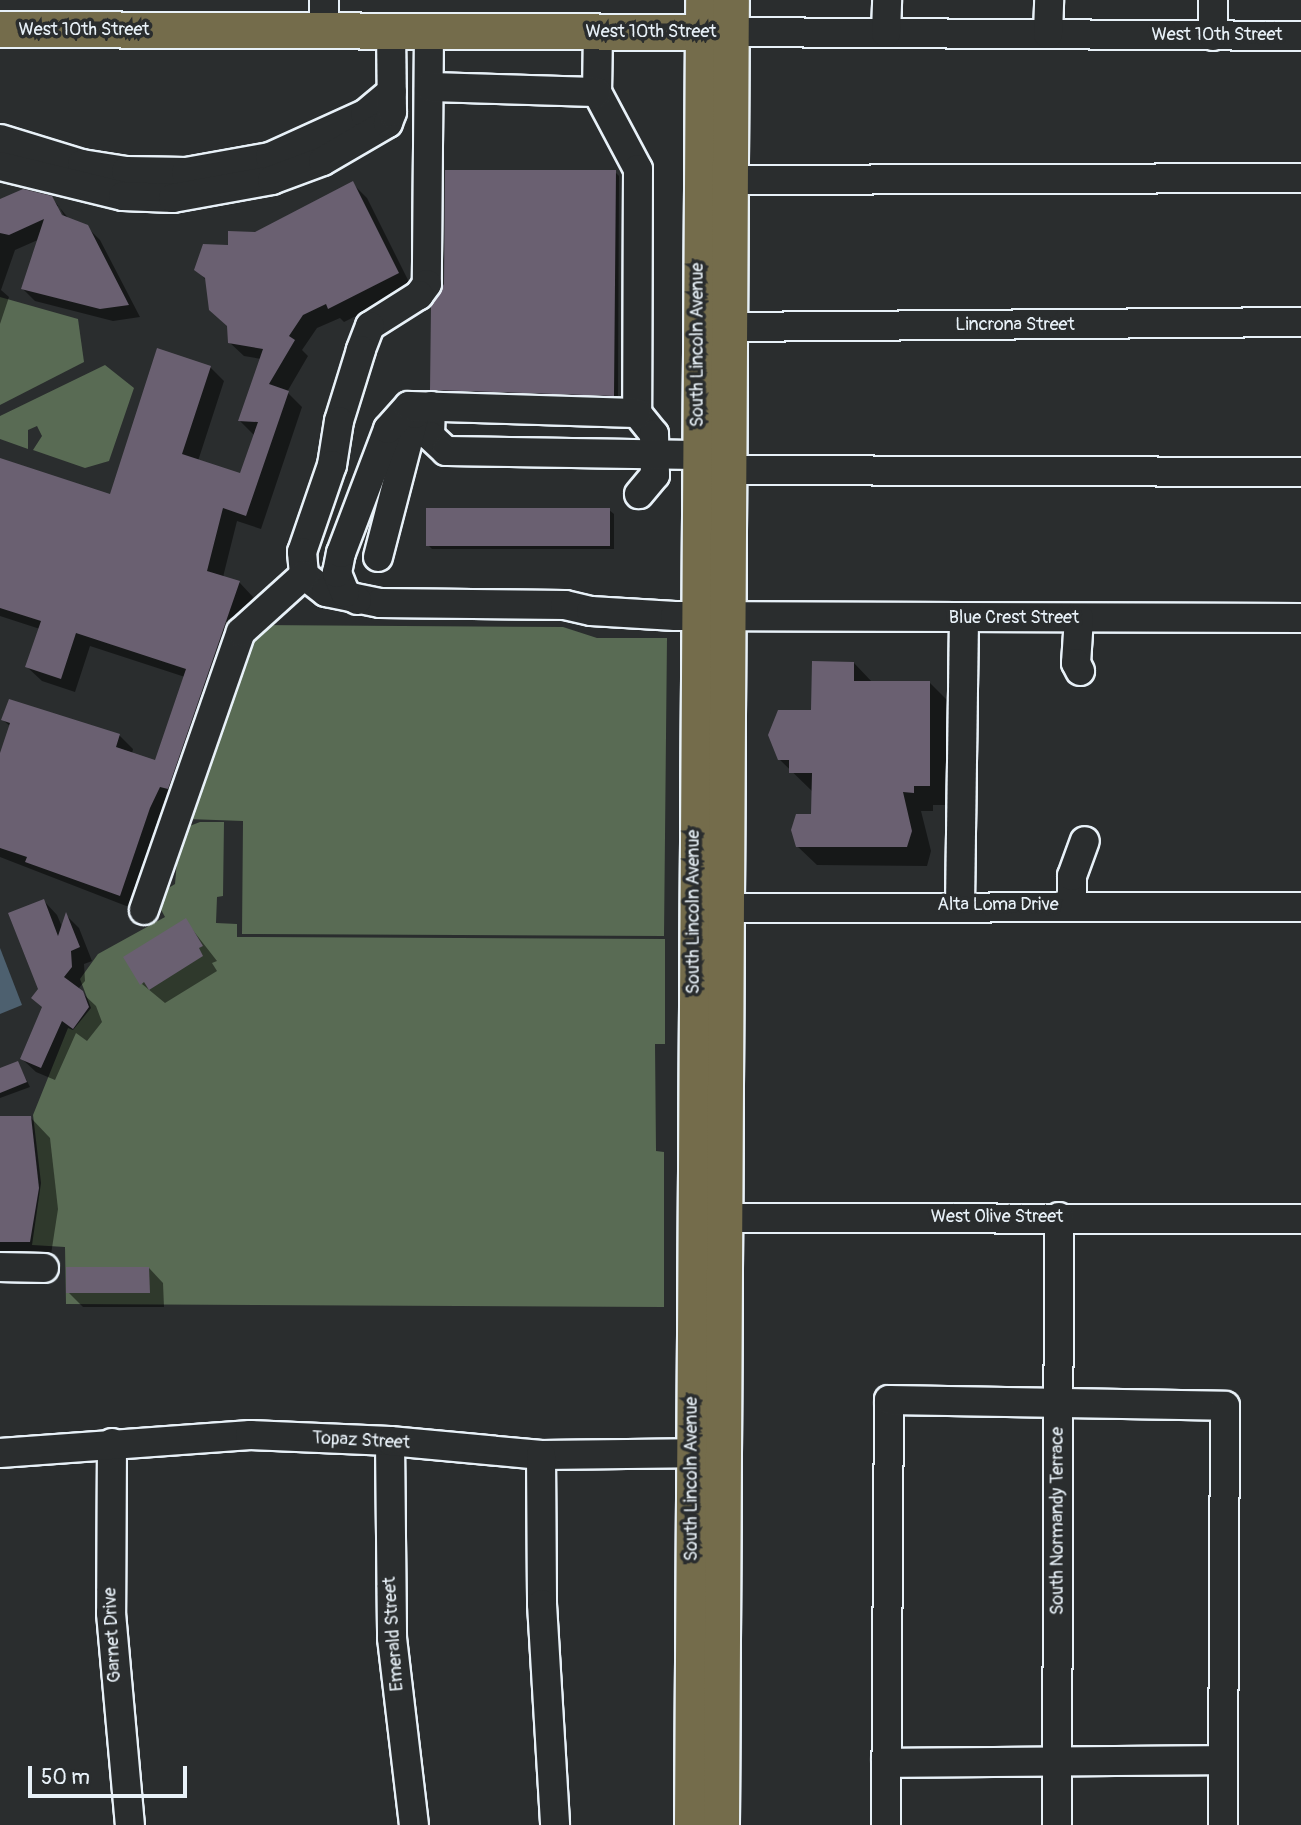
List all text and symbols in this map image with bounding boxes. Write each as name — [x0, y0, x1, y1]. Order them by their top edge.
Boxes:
street label: West 10th Street — [18, 19, 150, 41]
street label: West 10th Street — [585, 21, 717, 43]
street label: West 10th Street — [1151, 24, 1283, 46]
street label: South Lincoln Avenue — [687, 263, 709, 427]
street label: Lincrona Street — [955, 314, 1075, 336]
street label: Blue Crest Street — [949, 607, 1079, 629]
street label: South Lincoln Avenue — [683, 830, 705, 994]
street label: Alta Loma Drive — [937, 894, 1059, 916]
street label: West Olive Street — [931, 1206, 1063, 1228]
street label: South Lincoln Avenue — [681, 1397, 703, 1561]
street label: South Normandy Terrace — [1047, 1427, 1069, 1615]
street label: Topaz Street — [312, 1428, 410, 1454]
street label: Emerald Street — [379, 1576, 409, 1692]
street label: Garnet Drive — [100, 1587, 126, 1683]
scale bar — [32, 1752, 191, 1796]
text: 50 m — [41, 1764, 90, 1791]

